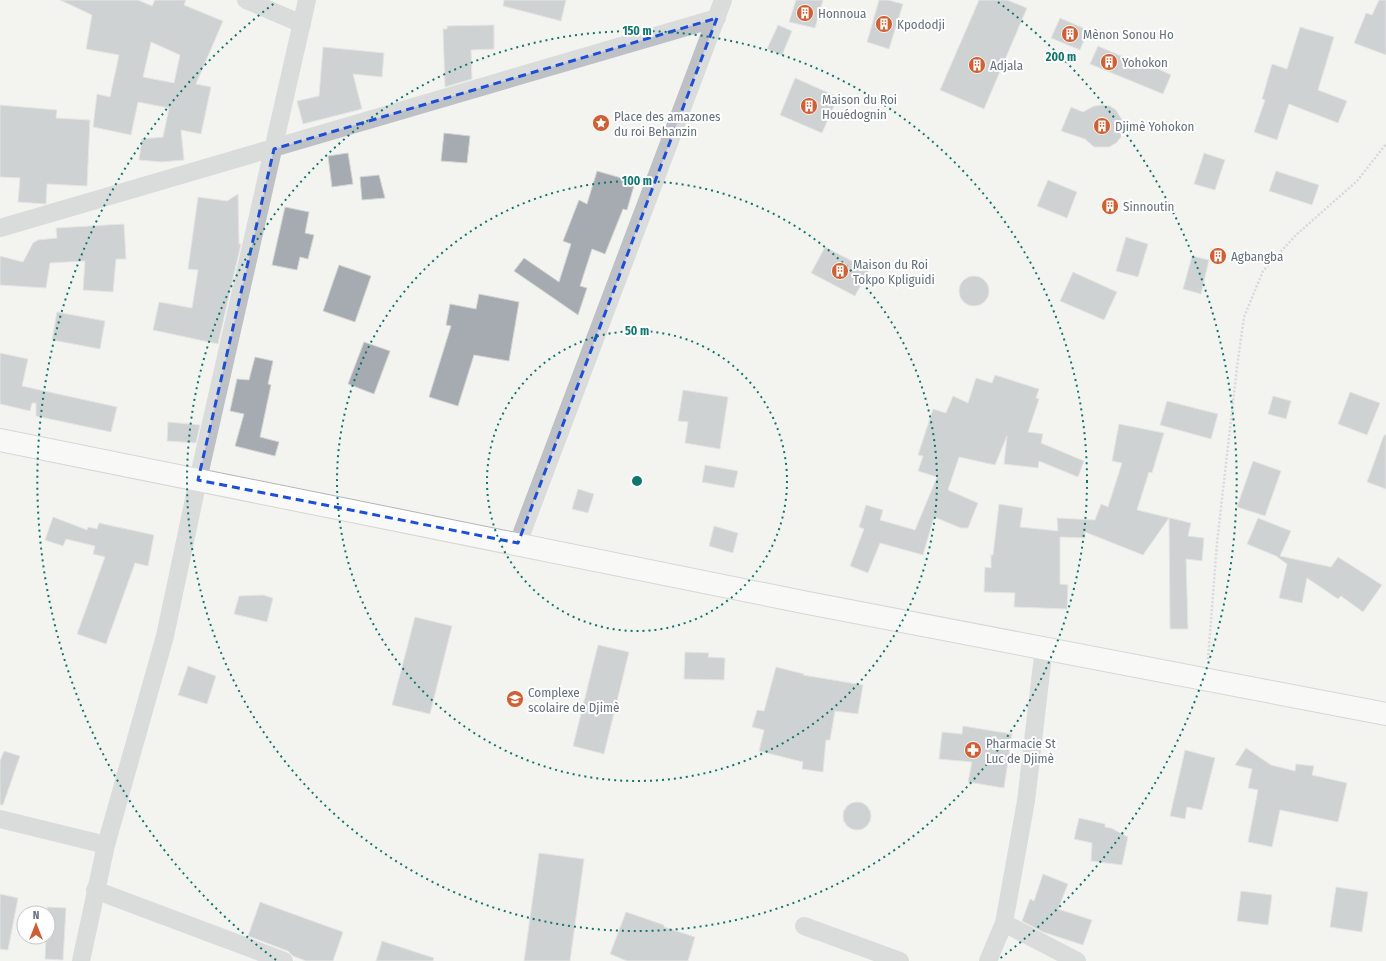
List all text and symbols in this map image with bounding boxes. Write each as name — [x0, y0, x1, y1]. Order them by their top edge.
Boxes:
building icon: Honnoua — [795, 3, 815, 23]
place label: Honnoua — [818, 6, 866, 21]
building icon: Kpododji — [874, 14, 894, 34]
place label: Kpododji — [897, 17, 945, 32]
text: 150 m — [622, 24, 652, 38]
building icon: Mènon Sonou Ho — [1060, 24, 1080, 44]
place label: Mènon Sonou Ho — [1083, 27, 1174, 42]
text: 200 m — [1045, 50, 1076, 64]
building icon: Yohokon — [1099, 52, 1119, 72]
building icon: Adjala — [967, 55, 987, 75]
place label: Yohokon — [1122, 55, 1168, 70]
place label: Adjala — [990, 58, 1023, 73]
place label: Maison du Roi Houédognin — [822, 92, 897, 122]
building icon: Maison du Roi Houédognin — [799, 96, 819, 116]
place label: Place des amazones du roi Behanzin — [614, 109, 721, 139]
place icon: Place des amazones du roi Behanzin — [591, 113, 611, 133]
building icon: Djimè Yohokon — [1092, 116, 1112, 136]
place label: Djimè Yohokon — [1115, 119, 1194, 134]
text: 100 m — [622, 174, 652, 188]
building icon: Sinnoutin — [1100, 196, 1120, 216]
place label: Sinnoutin — [1123, 199, 1174, 214]
building icon: Agbangba — [1208, 246, 1228, 266]
place label: Agbangba — [1231, 249, 1283, 264]
place label: Maison du Roi Tokpo Kpliguidi — [853, 257, 935, 287]
building icon: Maison du Roi Tokpo Kpliguidi — [830, 261, 850, 281]
text: 50 m — [625, 324, 649, 338]
centre of rings — [630, 474, 644, 488]
place label: Complexe scolaire de Djimè — [528, 685, 619, 715]
school or university icon: Complexe scolaire de Djimè — [505, 689, 525, 709]
place label: Pharmacie St Luc de Djimè — [986, 736, 1056, 766]
pharmacy icon: Pharmacie St Luc de Djimè — [963, 740, 983, 760]
north arrow — [16, 905, 56, 945]
text: N — [33, 909, 39, 922]

